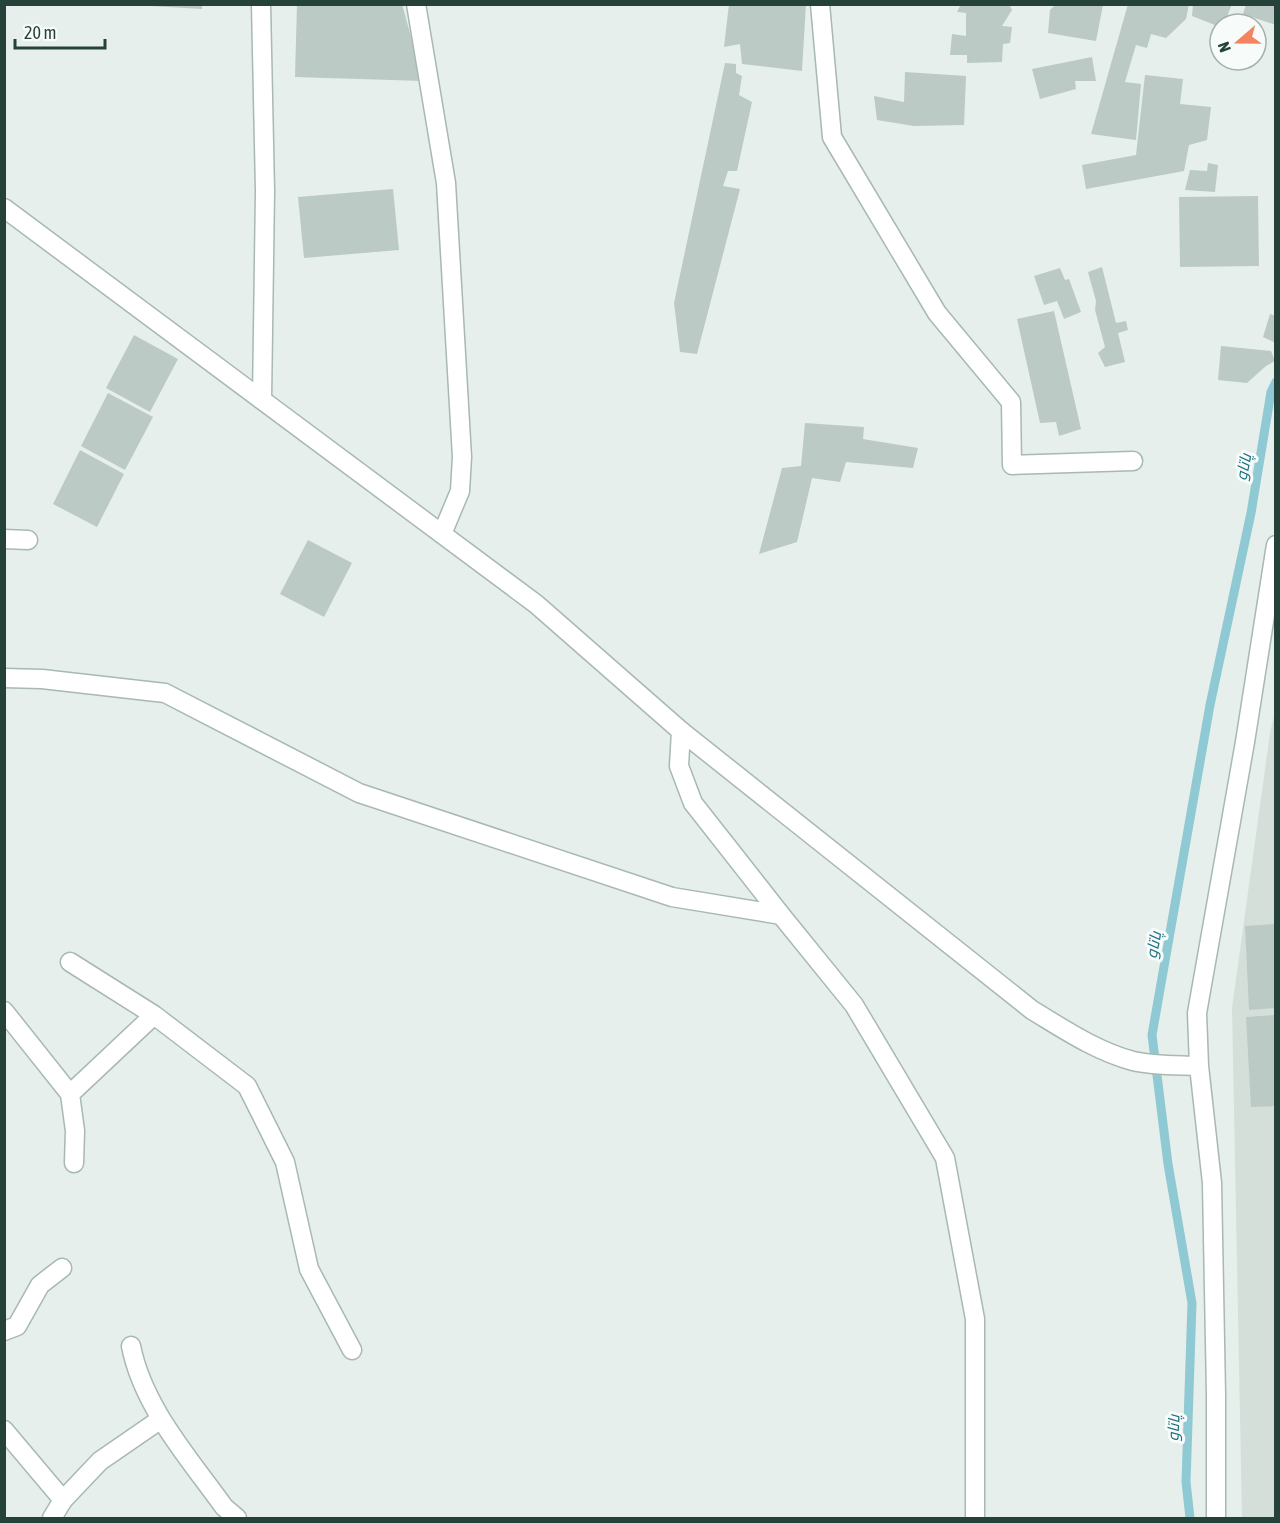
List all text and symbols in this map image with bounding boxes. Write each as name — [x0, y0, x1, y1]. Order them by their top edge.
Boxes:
scale bar — [15, 12, 105, 50]
north arrow — [1208, 12, 1268, 72]
text: 20 m — [24, 22, 56, 43]
text: N — [1214, 40, 1234, 55]
water label: پاتاو — [1232, 451, 1256, 482]
water label: پاتاو — [1142, 930, 1166, 960]
water label: پاتاو — [1164, 1414, 1184, 1442]

